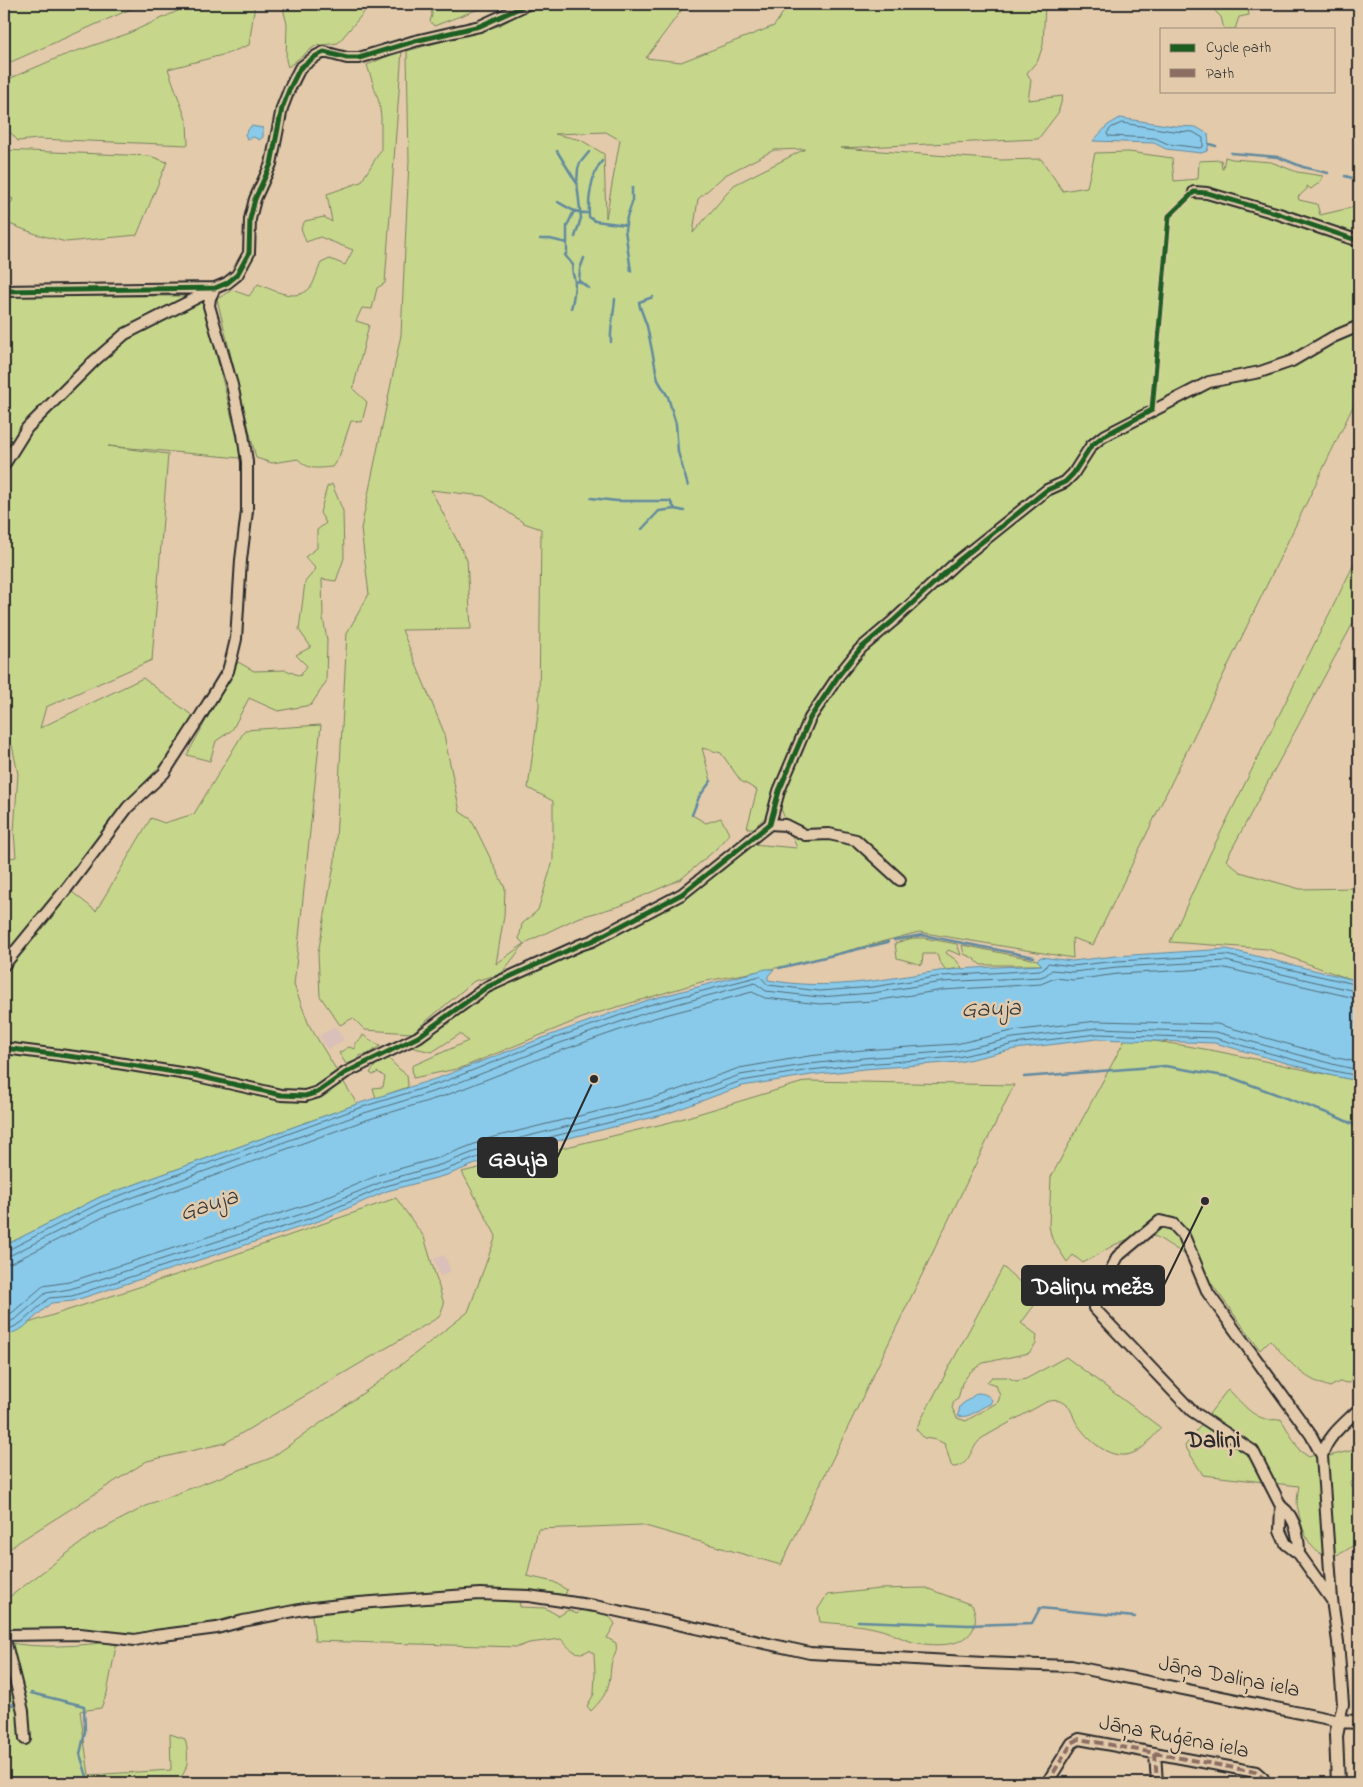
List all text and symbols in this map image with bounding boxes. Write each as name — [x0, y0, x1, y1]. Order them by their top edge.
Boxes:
legend — [1160, 28, 1336, 92]
text: Cycle path — [1206, 37, 1271, 60]
text: Path — [1206, 63, 1234, 85]
water label: Gauja — [961, 991, 1022, 1029]
callout: Gauja — [478, 1138, 557, 1177]
text: Gauja — [488, 1143, 548, 1178]
water label: Gauja — [175, 1180, 244, 1232]
callout: Daliņu mežs — [1022, 1266, 1164, 1305]
text: Daliņu mežs — [1031, 1271, 1154, 1306]
district label: Daliņi — [1184, 1424, 1241, 1459]
street label: Jāņa Daliņa iela — [1156, 1649, 1302, 1707]
street label: Jāņa Ruģēna iela — [1096, 1708, 1252, 1769]

